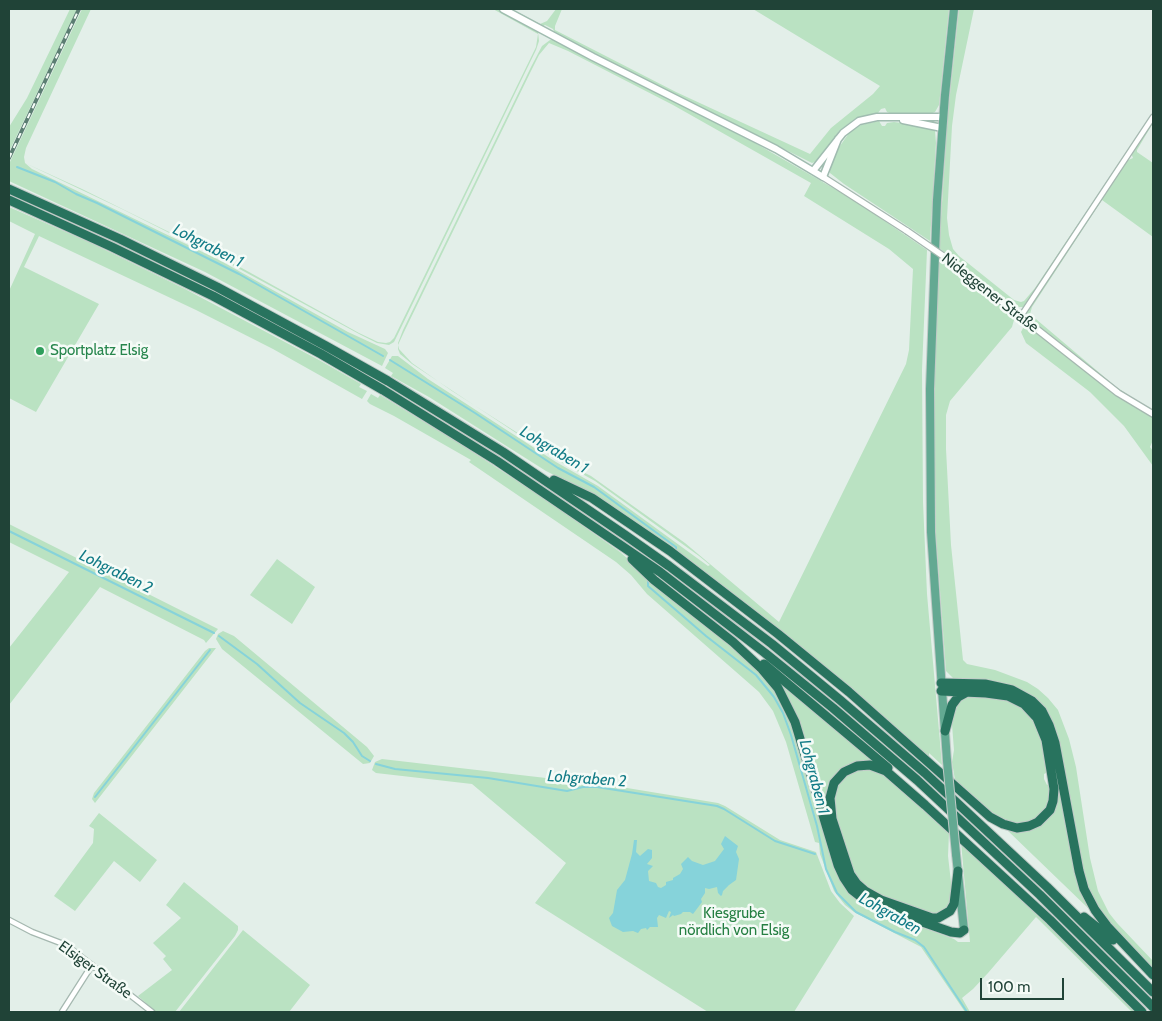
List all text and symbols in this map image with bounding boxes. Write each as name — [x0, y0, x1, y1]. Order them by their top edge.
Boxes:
water label: Lohgraben 1 — [170, 220, 246, 272]
street label: Nideggener Straße — [938, 250, 1042, 336]
place label: Sportplatz Elsig — [50, 342, 148, 360]
marker: Sportplatz Elsig — [34, 345, 46, 357]
water label: Lohgraben 1 — [516, 422, 592, 478]
water label: Lohgraben 2 — [76, 546, 156, 598]
water label: Lohgraben 1 — [795, 738, 833, 816]
water label: Lohgraben 2 — [547, 767, 627, 791]
water label: Lohgraben — [856, 889, 924, 939]
park label: Kiesgrube nördlich von Elsig — [679, 905, 789, 940]
street label: Elsiger Straße — [55, 937, 135, 1003]
scale bar — [982, 968, 1066, 1000]
text: 100 m — [988, 978, 1030, 996]

